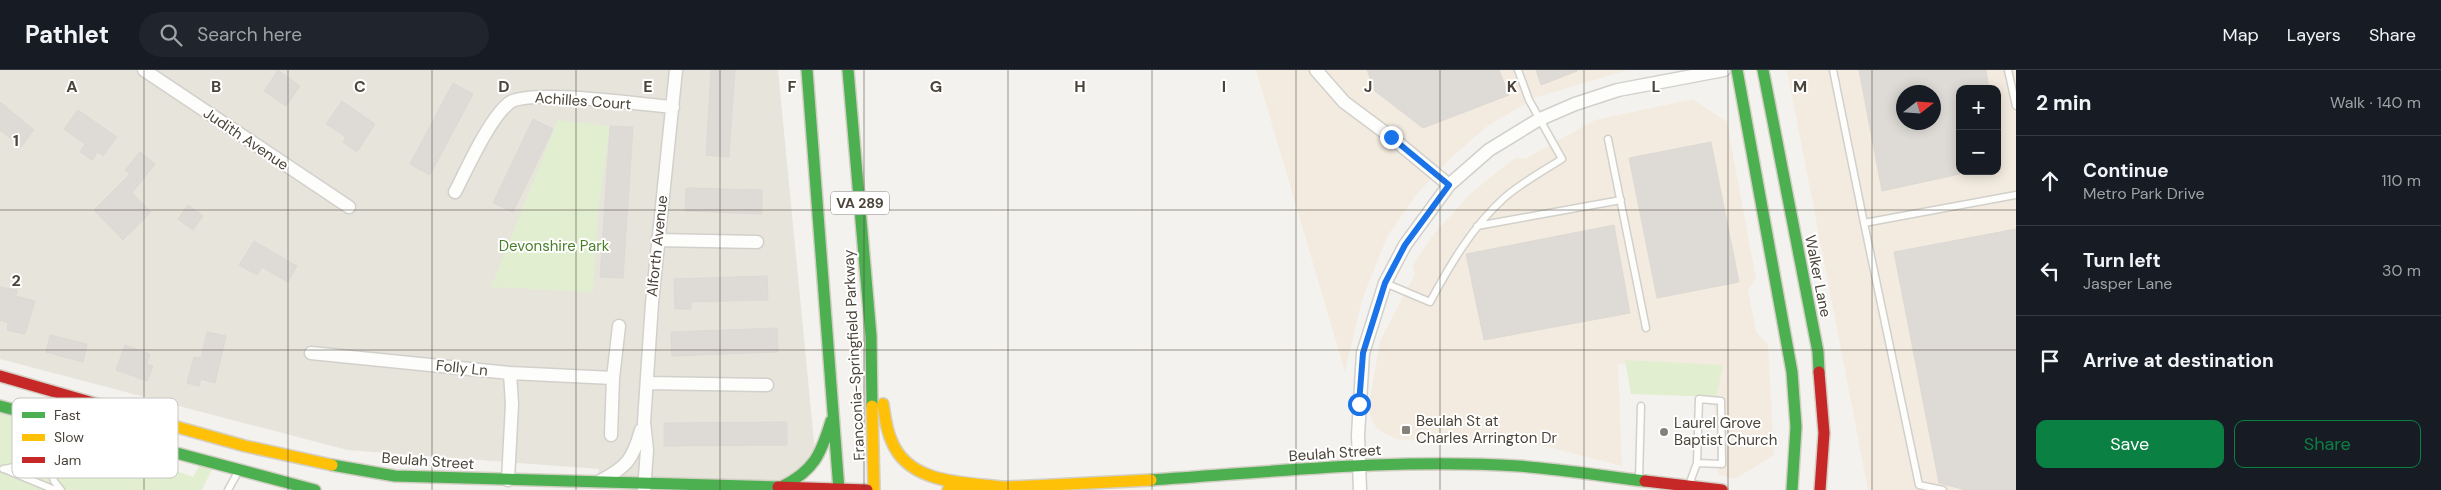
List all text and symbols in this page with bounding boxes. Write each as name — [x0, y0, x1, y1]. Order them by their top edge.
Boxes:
search box — [139, 12, 489, 57]
text: Pathlet — [25, 19, 109, 50]
icon: search — [157, 21, 185, 49]
text: Search here — [197, 22, 302, 47]
text: Map — [2223, 23, 2259, 47]
text: Layers — [2287, 23, 2341, 47]
text: Share — [2369, 23, 2416, 47]
text: A — [66, 76, 78, 97]
text: B — [211, 76, 221, 97]
text: C — [354, 76, 366, 97]
text: D — [498, 76, 510, 97]
text: E — [643, 76, 653, 97]
text: F — [788, 76, 797, 97]
text: G — [930, 76, 942, 97]
text: H — [1074, 76, 1086, 97]
text: I — [1222, 76, 1226, 97]
text: J — [1364, 76, 1372, 97]
text: K — [1507, 76, 1518, 97]
text: L — [1652, 76, 1661, 97]
text: M — [1793, 76, 1807, 97]
north arrow — [1896, 85, 1941, 130]
map controls — [1956, 85, 2001, 175]
button: + — [1956, 85, 2001, 130]
street label: Achilles Court — [534, 88, 632, 114]
text: 2 min — [2036, 89, 2092, 117]
text: Walk · 140 m — [2330, 92, 2421, 113]
street label: Judith Avenue — [200, 103, 292, 175]
route end — [1380, 126, 1403, 149]
text: 1 — [13, 130, 19, 151]
button: − — [1956, 130, 2001, 175]
text: Continue — [2083, 158, 2169, 183]
icon: ahead — [2036, 167, 2064, 195]
text: 110 m — [2382, 170, 2421, 191]
text: Metro Park Drive — [2083, 183, 2205, 204]
road number: VA 289 — [831, 192, 889, 214]
street label: Alforth Avenue — [642, 194, 672, 298]
street label: Walker Lane — [1800, 233, 1836, 319]
park label: Devonshire Park — [499, 236, 610, 256]
street label: Franconia-Springfield Parkway — [838, 248, 870, 461]
text: Turn left — [2083, 248, 2161, 273]
icon: left — [2036, 257, 2064, 285]
text: 30 m — [2382, 260, 2421, 281]
text: 2 — [11, 270, 21, 291]
text: Jasper Lane — [2083, 273, 2172, 294]
icon: arrive — [2036, 347, 2064, 375]
text: Arrive at destination — [2083, 348, 2274, 373]
street label: Folly Ln — [435, 355, 489, 381]
route start — [1348, 393, 1371, 416]
legend — [12, 398, 178, 478]
text: Fast — [54, 406, 81, 424]
place label: Beulah St at Charles Arrington Dr — [1416, 411, 1558, 448]
place label: Laurel Grove Baptist Church — [1674, 413, 1777, 450]
button: Save — [2036, 420, 2224, 468]
button: Share — [2234, 420, 2421, 468]
marker: Beulah St at Charles Arrington Dr — [1400, 424, 1412, 436]
marker: Laurel Grove Baptist Church — [1658, 426, 1670, 438]
text: Slow — [54, 428, 84, 446]
street label: Beulah Street — [1288, 440, 1382, 466]
street label: Beulah Street — [381, 448, 475, 474]
text: Jam — [54, 451, 81, 469]

